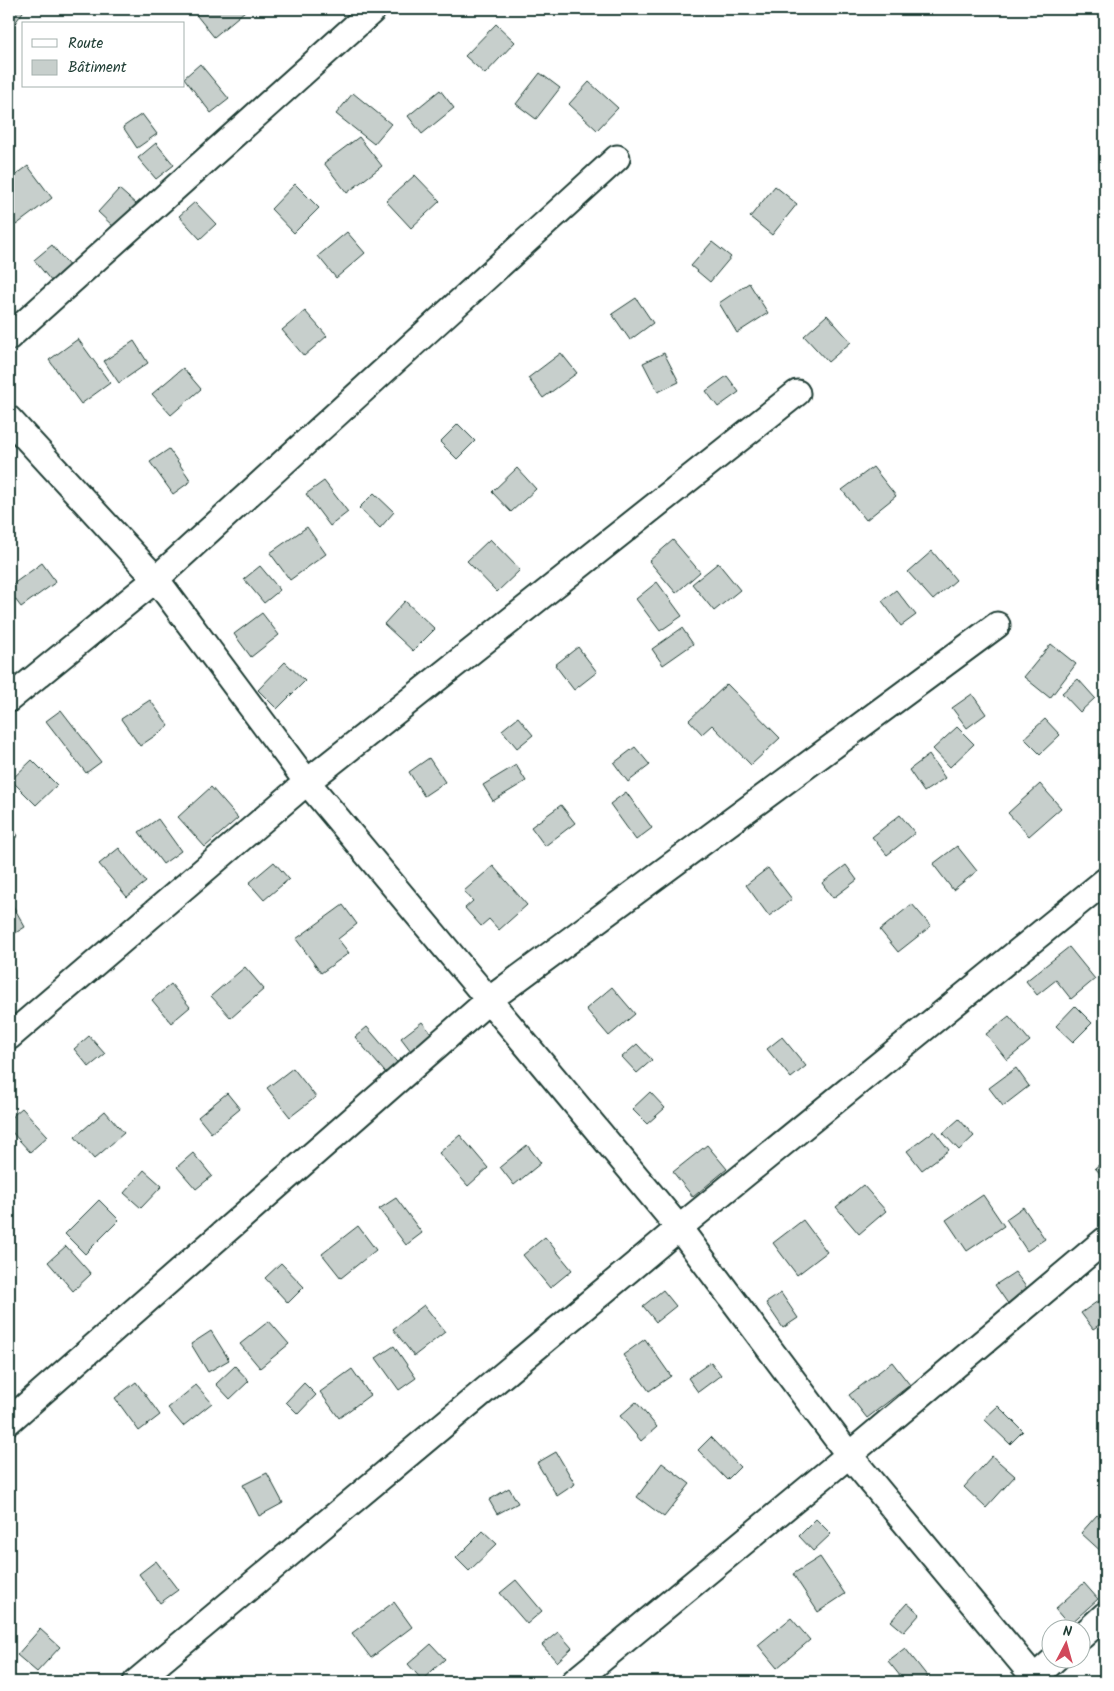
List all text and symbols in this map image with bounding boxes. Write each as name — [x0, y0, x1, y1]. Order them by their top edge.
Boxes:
legend — [22, 22, 185, 88]
text: Route — [68, 32, 104, 56]
text: Bâtiment — [68, 56, 127, 80]
north arrow — [1042, 1618, 1092, 1668]
text: N — [1062, 1621, 1073, 1643]

